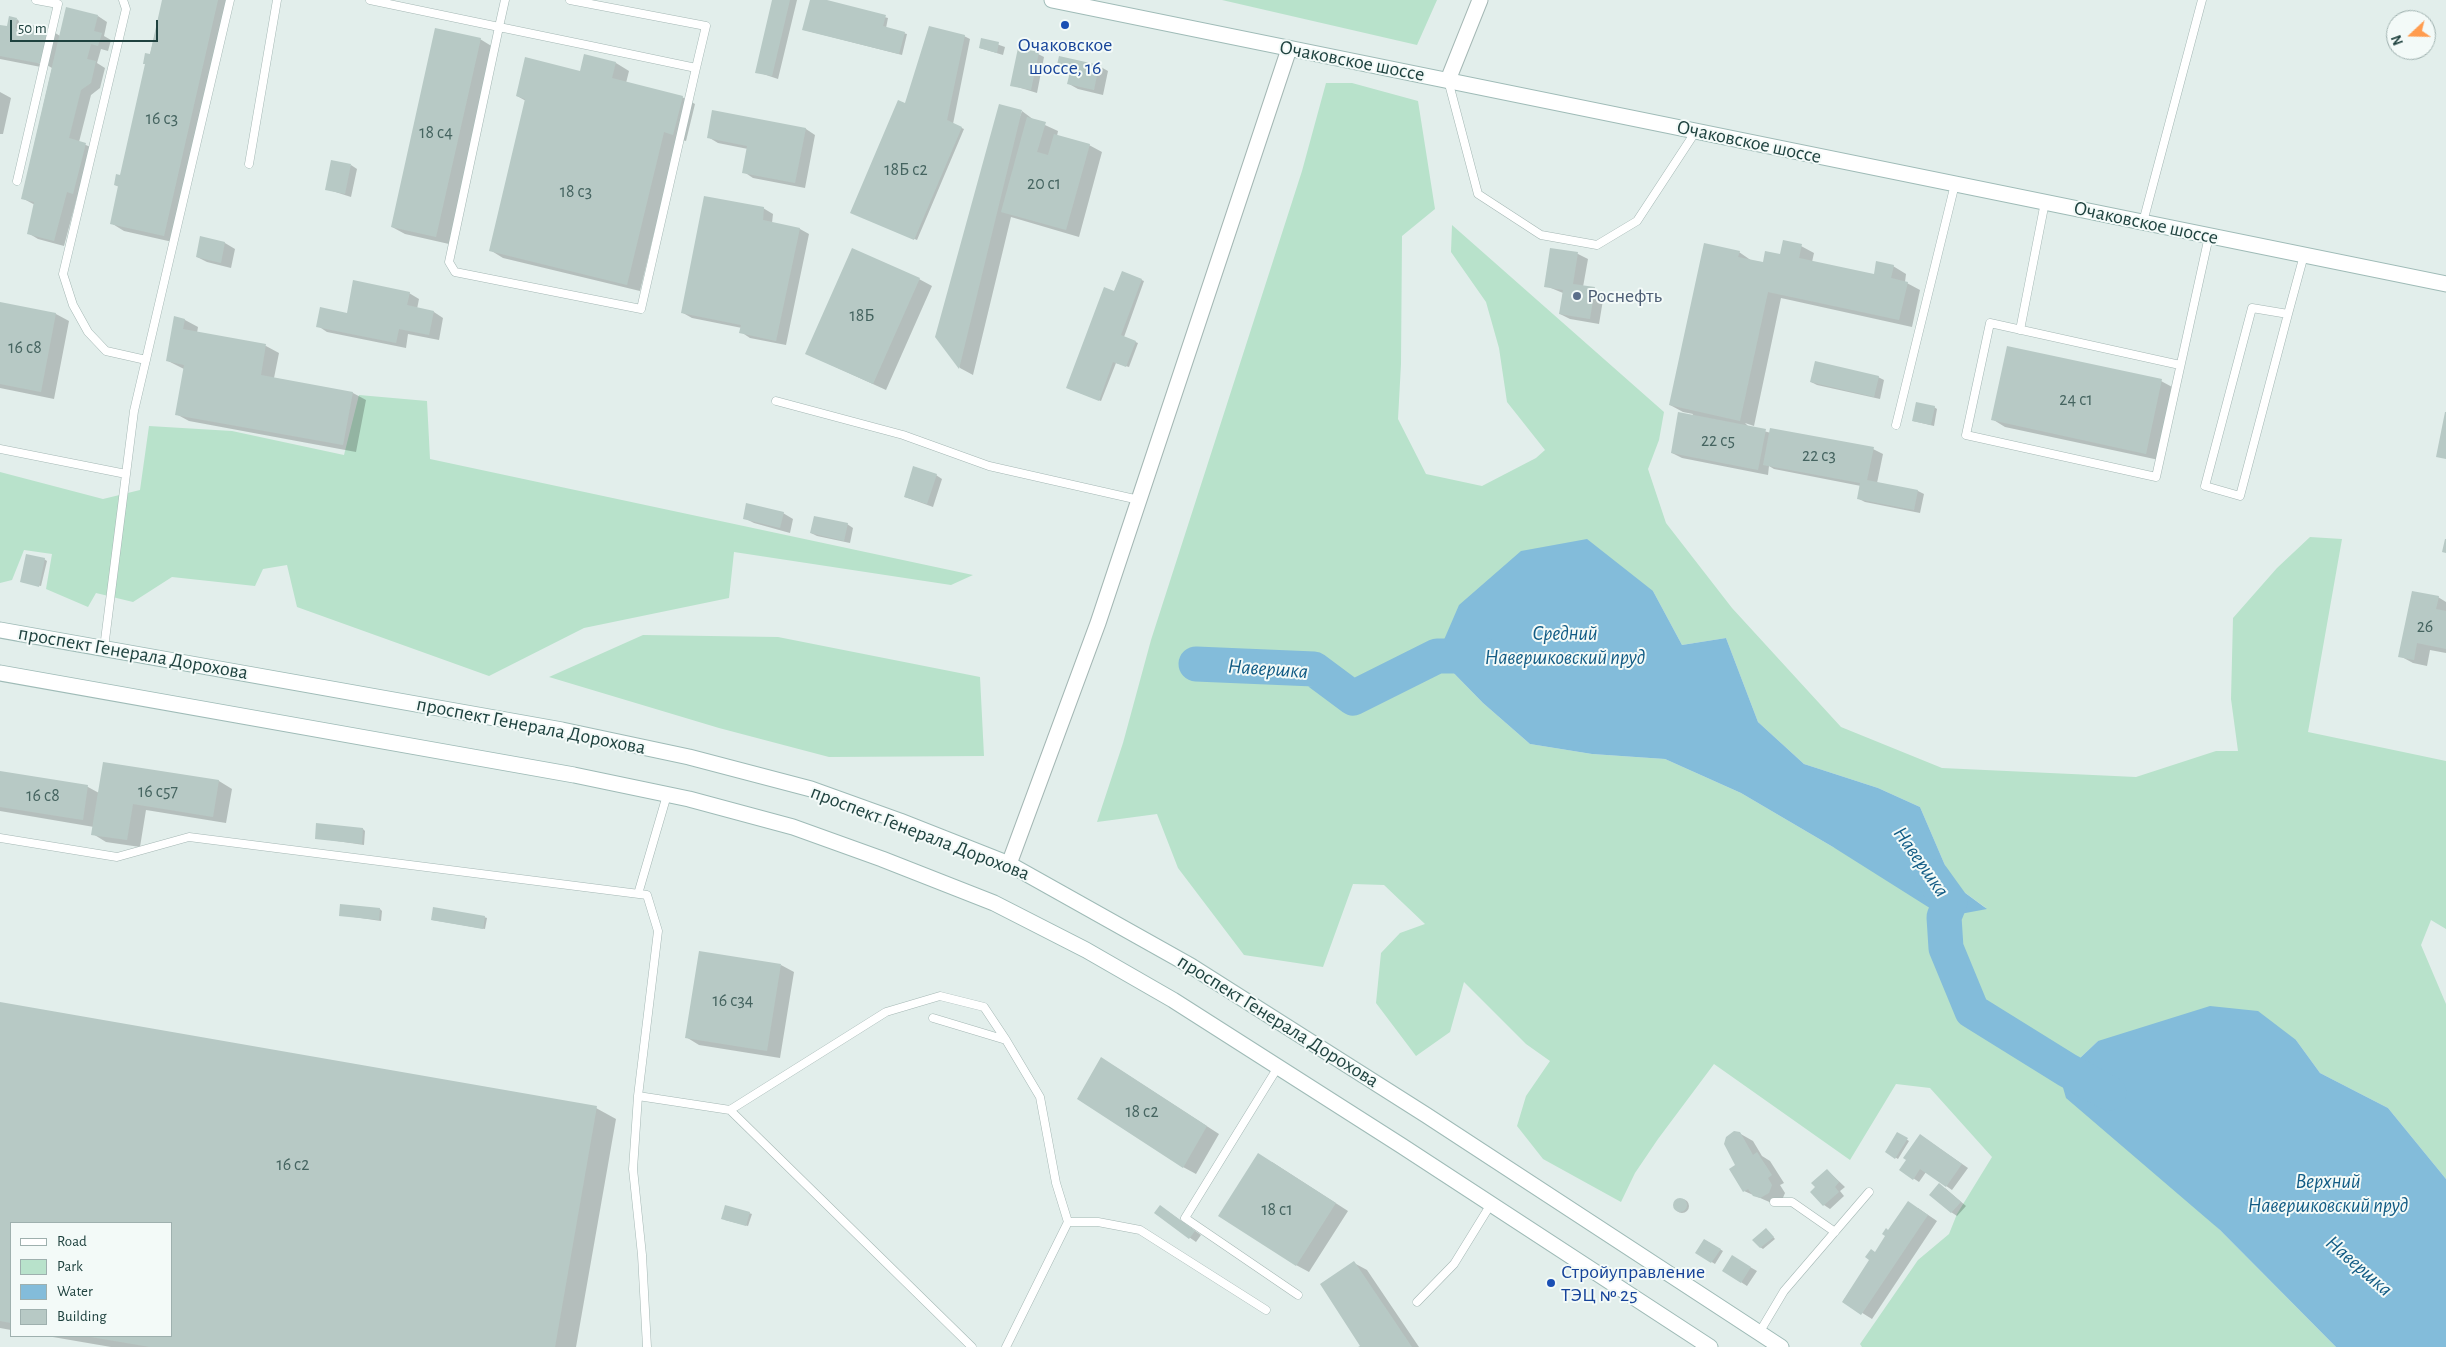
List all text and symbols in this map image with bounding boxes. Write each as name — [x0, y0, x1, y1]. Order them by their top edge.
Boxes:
scale bar — [12, 10, 160, 42]
north arrow — [2386, 10, 2436, 60]
marker: Очаковское шоссе, 16 — [1059, 19, 1071, 31]
text: 50 m — [18, 21, 47, 36]
place label: Очаковское шоссе, 16 — [1018, 33, 1112, 80]
text: N — [2390, 33, 2406, 47]
street label: Очаковское шоссе — [1277, 35, 1427, 87]
house number: 16 с3 — [146, 108, 178, 130]
street label: Очаковское шоссе — [1674, 115, 1824, 169]
house number: 18 с4 — [419, 122, 453, 144]
house number: 18Б с2 — [884, 159, 928, 181]
house number: 20 с1 — [1027, 173, 1061, 195]
house number: 18 с3 — [560, 181, 592, 203]
street label: Очаковское шоссе — [2071, 196, 2221, 250]
place label: Роснефть — [1587, 284, 1662, 308]
marker: Роснефть — [1571, 290, 1583, 302]
house number: 18Б — [849, 305, 875, 327]
house number: 16 с8 — [8, 337, 42, 359]
house number: 24 с1 — [2059, 389, 2093, 411]
house number: 22 с5 — [1701, 430, 1735, 452]
house number: 22 с3 — [1802, 445, 1836, 467]
house number: 26 — [2417, 616, 2433, 638]
street label: проспект Генерала Дорохова — [16, 621, 250, 685]
water label: Средний Навершковский пруд — [1485, 621, 1645, 671]
water label: Навершка — [1227, 654, 1309, 684]
street label: проспект Генерала Дорохова — [414, 692, 648, 760]
street label: проспект Генерала Дорохова — [807, 780, 1033, 886]
house number: 16 с57 — [138, 781, 178, 803]
house number: 16 с8 — [26, 785, 60, 807]
water label: Навершка — [1888, 822, 1954, 902]
street label: проспект Генерала Дорохова — [1173, 949, 1383, 1093]
house number: 16 с34 — [713, 990, 753, 1012]
house number: 18 с2 — [1125, 1101, 1159, 1123]
house number: 16 с2 — [276, 1154, 310, 1176]
water label: Верхний Навершковский пруд — [2248, 1169, 2408, 1219]
house number: 18 с1 — [1261, 1199, 1293, 1221]
legend — [10, 1222, 172, 1337]
water label: Навершка — [2320, 1230, 2398, 1302]
text: Road — [57, 1234, 87, 1249]
text: Park — [57, 1259, 83, 1274]
place label: Стройуправление ТЭЦ № 25 — [1561, 1260, 1705, 1307]
marker: Стройуправление ТЭЦ № 25 — [1545, 1277, 1557, 1289]
text: Water — [57, 1284, 93, 1299]
text: Building — [57, 1309, 107, 1324]

